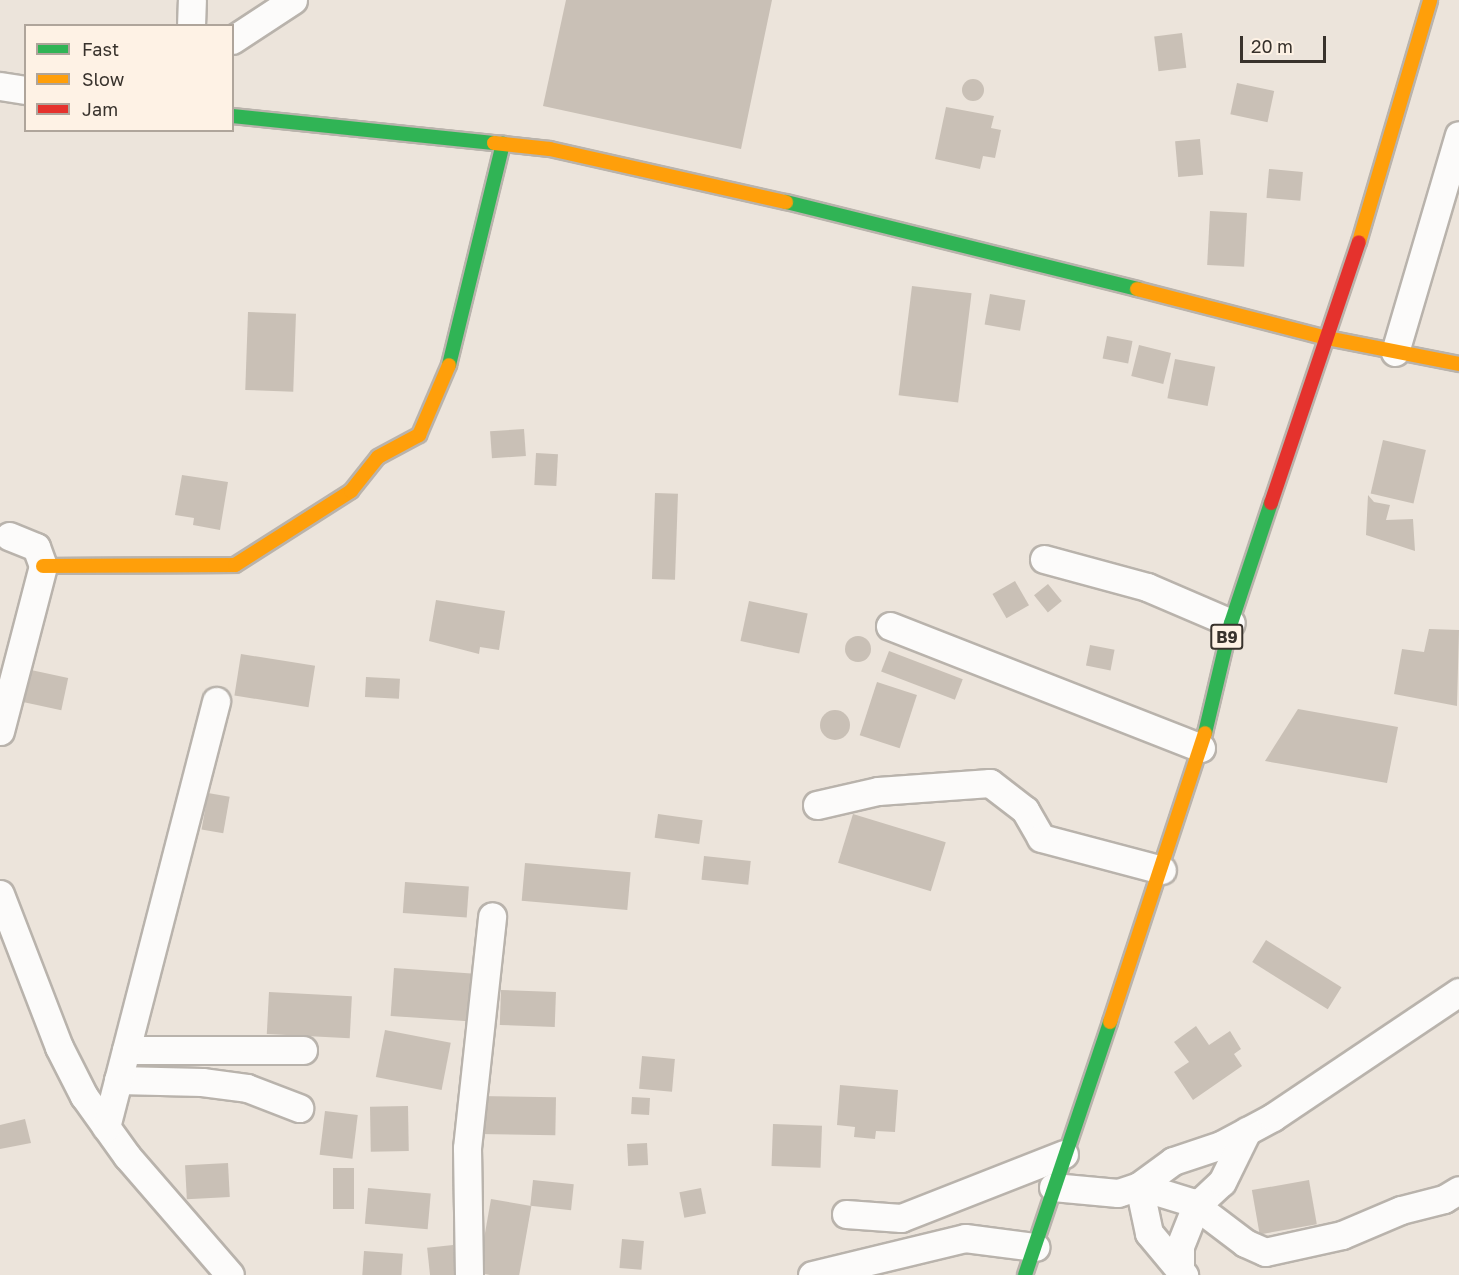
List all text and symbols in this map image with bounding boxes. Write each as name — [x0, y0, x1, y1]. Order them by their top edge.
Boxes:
legend — [24, 24, 234, 132]
scale bar — [1243, 24, 1328, 62]
text: 20 m — [1251, 35, 1293, 57]
text: Fast — [82, 38, 119, 60]
text: Slow — [82, 68, 124, 90]
text: Jam — [82, 98, 118, 120]
road number: B9 — [1209, 624, 1245, 650]

